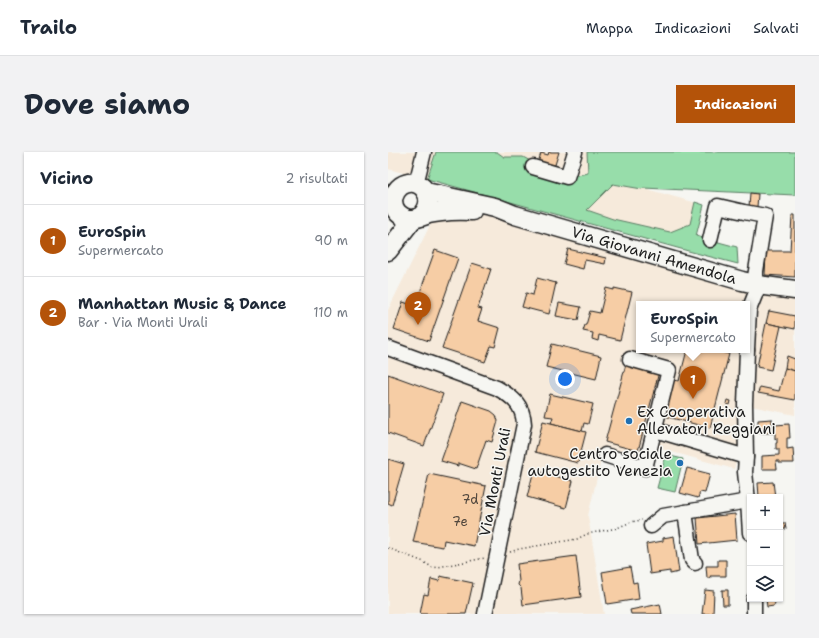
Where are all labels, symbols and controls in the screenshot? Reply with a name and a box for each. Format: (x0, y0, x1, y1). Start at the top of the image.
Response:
text: Trailo (20, 15, 77, 40)
text: Mappa (586, 19, 633, 37)
text: Indicazioni (655, 19, 731, 37)
text: Salvati (753, 19, 799, 37)
text: Dove siamo (24, 85, 190, 123)
button: Indicazioni (676, 85, 795, 123)
text: Vicino (40, 167, 93, 189)
text: 2 risultati (285, 170, 348, 187)
text: EuroSpin (78, 222, 146, 242)
street label: Via Giovanni Amendola (569, 222, 740, 289)
text: 1 (50, 232, 56, 249)
text: 90 m (314, 232, 348, 249)
text: Supermercato (78, 242, 164, 259)
pin: 2 (405, 292, 431, 325)
text: Manhattan Music & Dance (78, 294, 287, 314)
popup (636, 301, 750, 353)
text: 2 (48, 304, 58, 321)
text: 110 m (313, 304, 348, 321)
text: EuroSpin (650, 309, 718, 329)
text: Bar · Via Monti Urali (78, 314, 208, 331)
text: Supermercato (650, 329, 736, 346)
pin: 1 (680, 366, 706, 399)
your location (555, 369, 575, 389)
place label: Ex Cooperativa Allevatori Reggiani (637, 402, 776, 439)
marker: Ex Cooperativa Allevatori Reggiani (624, 416, 634, 426)
street label: Via Monti Urali (475, 426, 515, 538)
place label: Centro sociale autogestito Venezia (527, 444, 673, 481)
marker: Centro sociale autogestito Venezia (675, 458, 685, 468)
house number: 7d (462, 491, 478, 508)
map controls (747, 494, 783, 602)
button: + (747, 494, 783, 530)
house number: 7e (452, 513, 468, 530)
button: − (747, 530, 783, 566)
button: layers (747, 566, 783, 602)

